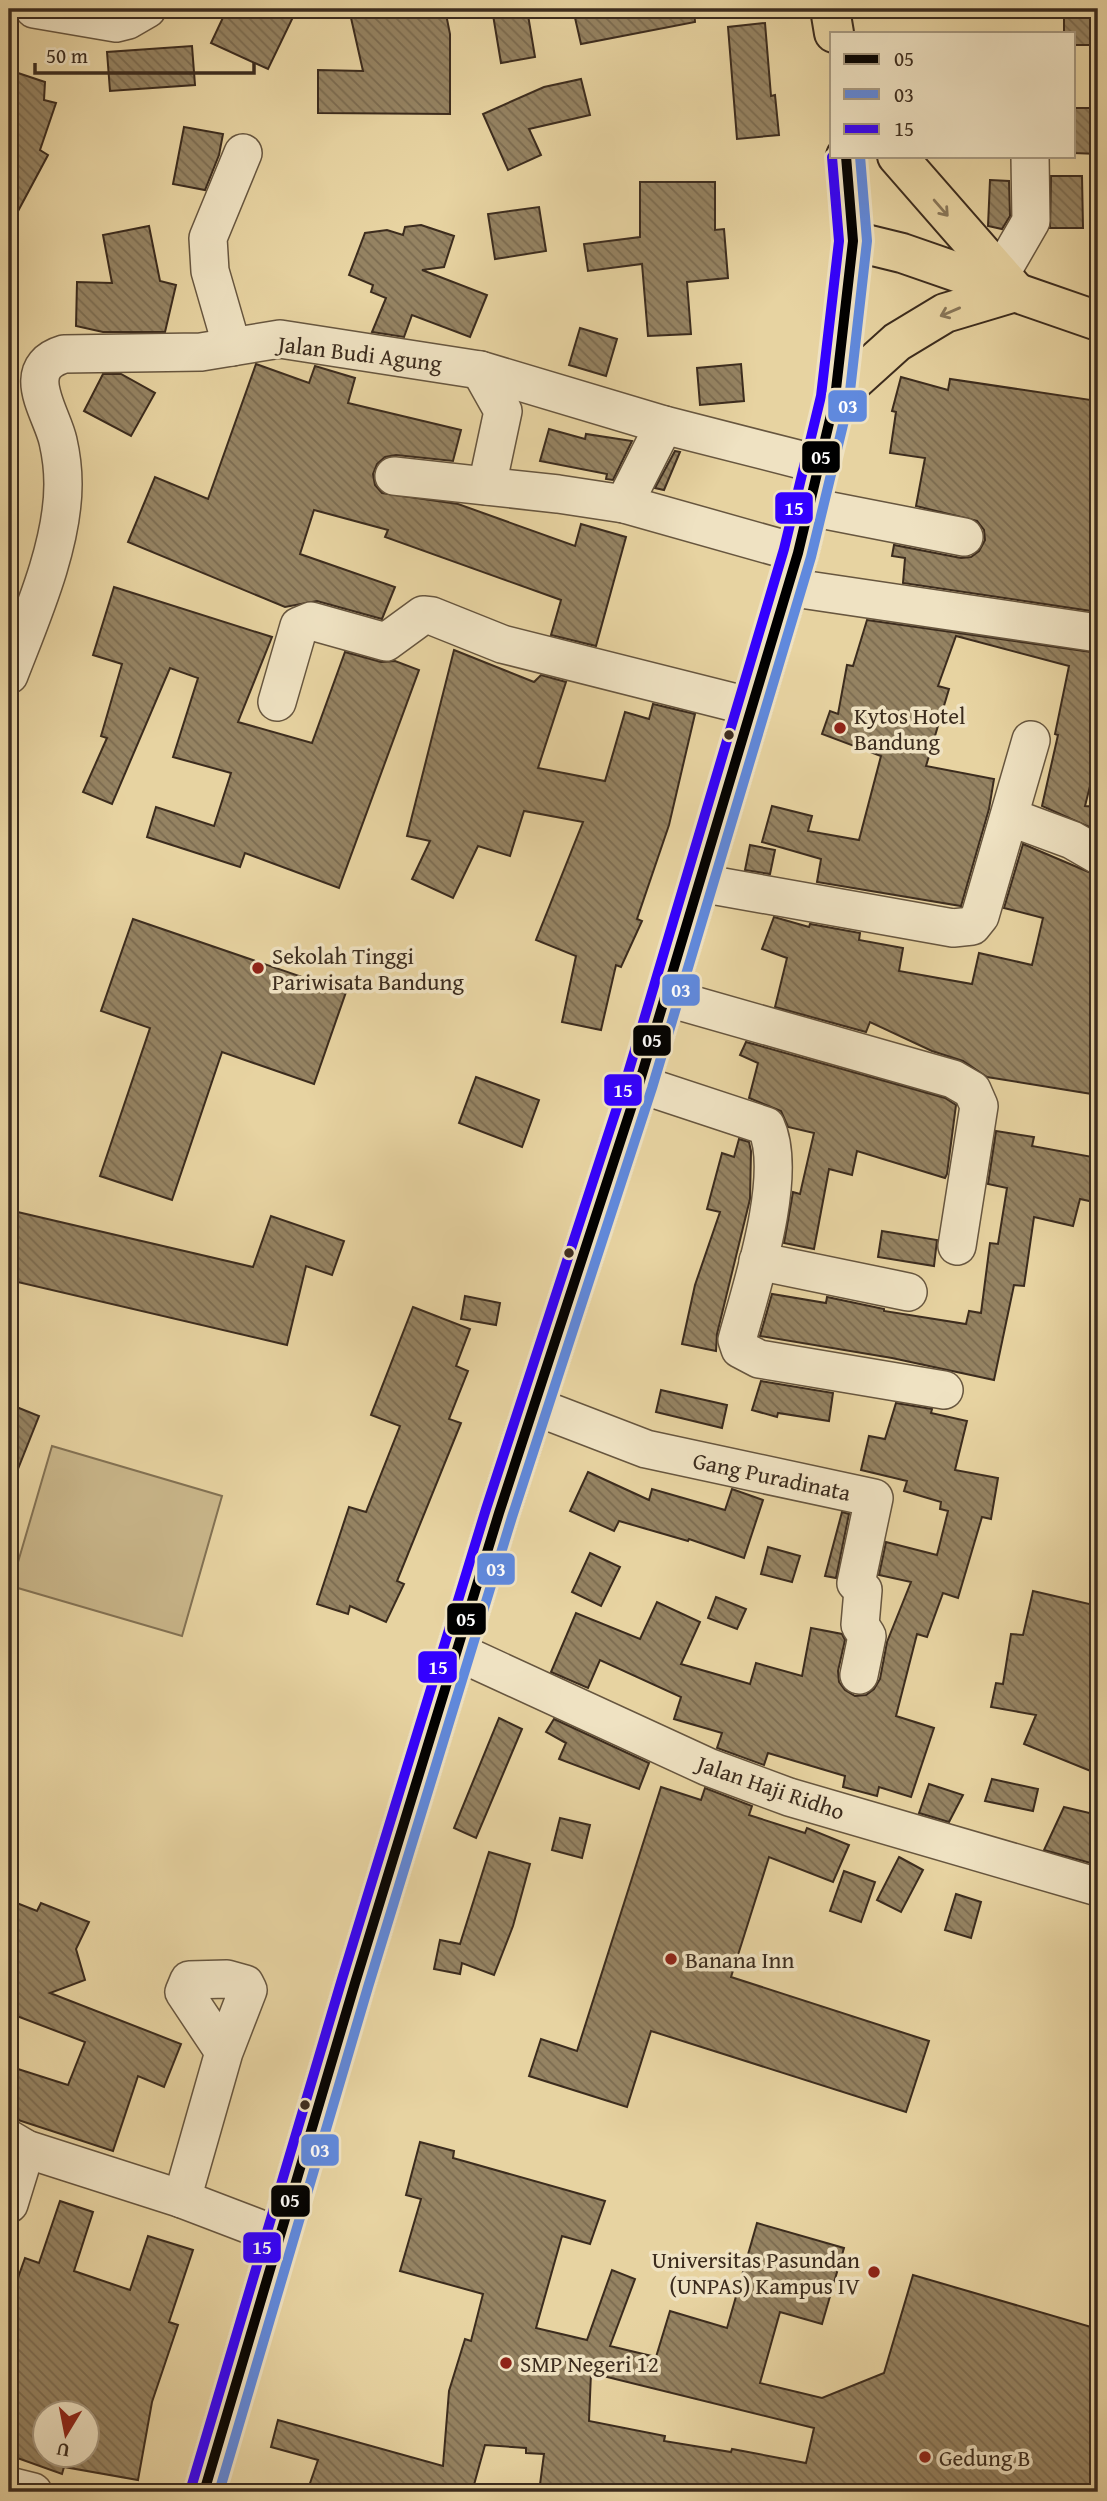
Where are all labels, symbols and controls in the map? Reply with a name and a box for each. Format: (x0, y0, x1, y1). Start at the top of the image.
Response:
scale bar (35, 32, 254, 76)
legend (830, 32, 1076, 158)
text: 50 m (46, 40, 88, 71)
text: 05 (894, 43, 914, 74)
text: 03 (894, 79, 914, 110)
text: 15 (894, 113, 914, 144)
one-way arrow (933, 198, 949, 216)
one-way arrow (940, 306, 961, 319)
street label: Jalan Budi Agung (273, 326, 444, 379)
line badge: 03 (827, 389, 868, 423)
text: 03 (838, 392, 858, 420)
line badge: 05 (801, 440, 841, 474)
text: 05 (811, 443, 831, 471)
line badge: 15 (774, 491, 814, 525)
text: 15 (784, 494, 804, 522)
place label: Kytos Hotel Bandung (854, 699, 966, 758)
marker: Kytos Hotel Bandung (832, 720, 848, 736)
unlabelled marker (722, 728, 736, 742)
place label: Sekolah Tinggi Pariwisata Bandung (272, 939, 464, 998)
marker: Sekolah Tinggi Pariwisata Bandung (250, 960, 266, 976)
line badge: 03 (661, 973, 701, 1007)
text: 03 (671, 976, 691, 1004)
line badge: 05 (632, 1024, 672, 1057)
text: 05 (642, 1026, 662, 1054)
line badge: 15 (603, 1073, 643, 1107)
text: 15 (613, 1076, 633, 1104)
unlabelled marker (562, 1246, 576, 1260)
street label: Gang Puradinata (690, 1443, 854, 1509)
line badge: 03 (476, 1552, 516, 1586)
text: 03 (486, 1555, 506, 1583)
line badge: 05 (446, 1602, 487, 1636)
text: 05 (456, 1605, 476, 1633)
line badge: 15 (417, 1650, 458, 1684)
text: 15 (428, 1653, 448, 1681)
street label: Jalan Haji Ridho (690, 1745, 849, 1828)
place label: Banana Inn (685, 1943, 795, 1976)
marker: Banana Inn (663, 1951, 679, 1967)
unlabelled marker (298, 2098, 312, 2112)
line badge: 03 (300, 2133, 340, 2167)
text: 03 (310, 2136, 330, 2164)
line badge: 05 (270, 2184, 311, 2218)
text: 05 (280, 2186, 300, 2214)
line badge: 15 (242, 2231, 282, 2264)
text: 15 (252, 2233, 272, 2261)
place label: Universitas Pasundan (UNPAS) Kampus IV (652, 2243, 860, 2302)
marker: Universitas Pasundan (UNPAS) Kampus IV (866, 2264, 882, 2280)
place label: SMP Negeri 12 (520, 2347, 659, 2380)
marker: SMP Negeri 12 (498, 2355, 514, 2371)
north arrow (32, 2400, 102, 2470)
text: U (54, 2436, 72, 2466)
place label: Gedung B (939, 2441, 1031, 2474)
marker: Gedung B (917, 2449, 933, 2465)

